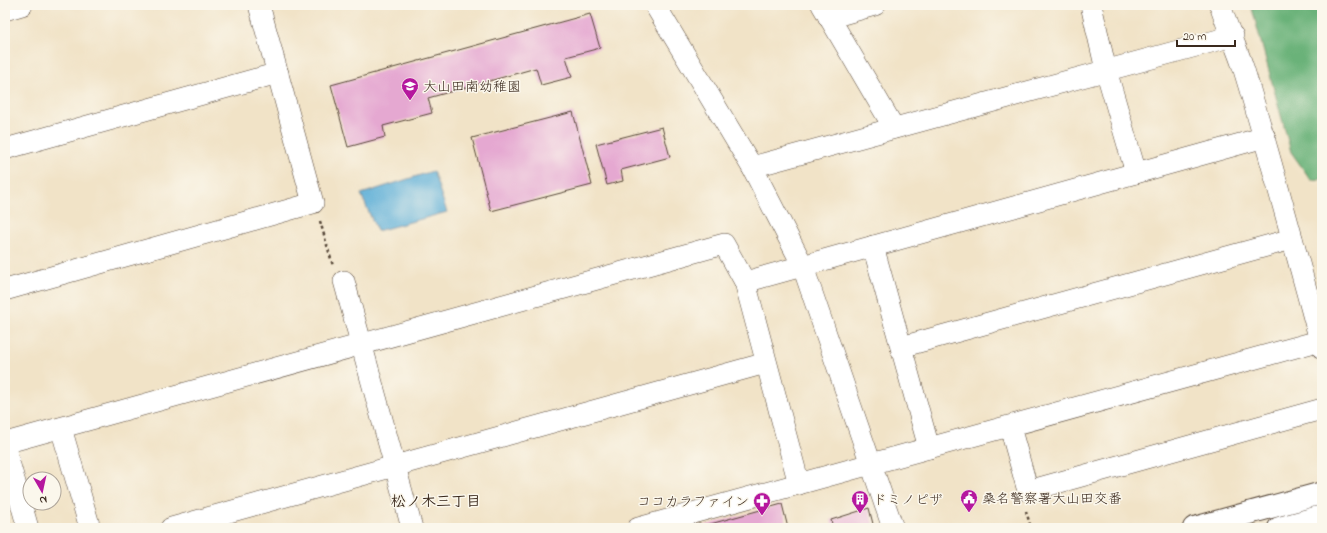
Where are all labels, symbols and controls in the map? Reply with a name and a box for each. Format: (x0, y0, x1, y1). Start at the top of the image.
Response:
scale bar (1177, 22, 1235, 48)
text: 20 m (1183, 28, 1206, 46)
school or university icon: 大山田南幼稚園 (400, 76, 420, 101)
place label: 大山田南幼稚園 (423, 77, 521, 98)
north arrow (22, 471, 62, 511)
public building icon: 桑名警察署大山田交番 (959, 488, 979, 513)
building icon: ドミノピザ (850, 489, 870, 514)
place label: 桑名警察署大山田交番 (982, 489, 1122, 510)
place label: ドミノピザ (873, 490, 943, 511)
text: N (38, 491, 48, 508)
district label: 松ノ木三丁目 (391, 491, 481, 513)
pharmacy icon: ココカラファイン (752, 491, 772, 516)
place label: ココカラファイン (637, 492, 749, 513)

